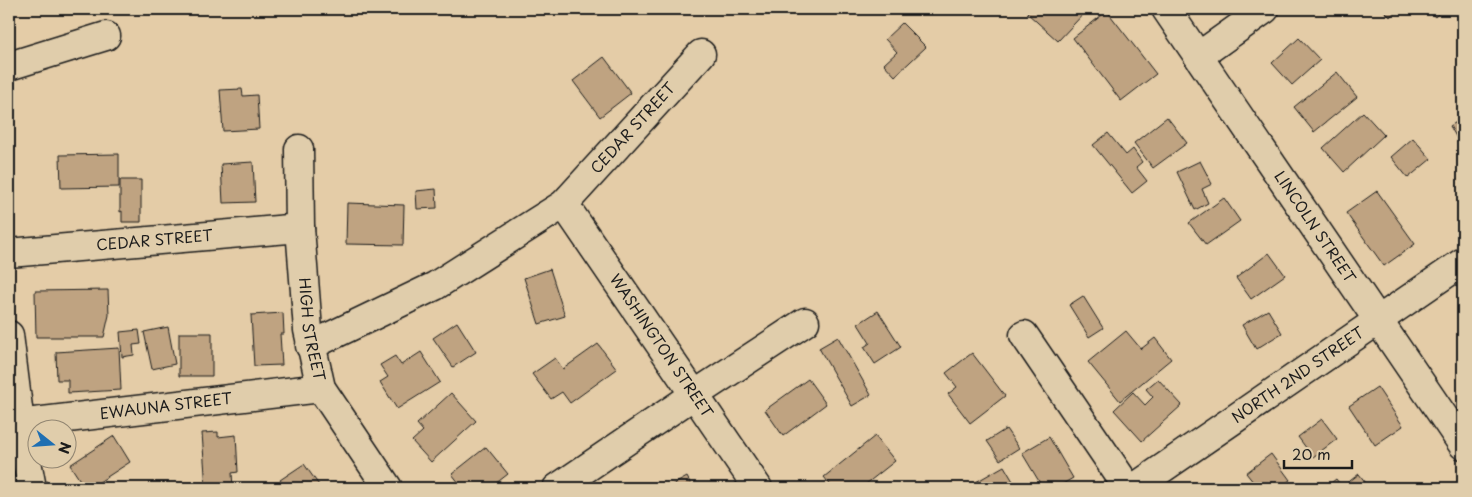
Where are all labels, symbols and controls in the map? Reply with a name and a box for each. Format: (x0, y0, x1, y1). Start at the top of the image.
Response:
street label: CEDAR STREET (584, 76, 680, 178)
street label: LINCOLN STREET (1269, 166, 1363, 288)
street label: CEDAR STREET (95, 222, 214, 255)
street label: WASHINGTON STREET (605, 269, 720, 422)
street label: HIGH STREET (294, 277, 332, 383)
street label: NORTH 2ND STREET (1226, 320, 1369, 428)
street label: EWAUNA STREET (98, 386, 234, 424)
north arrow (28, 420, 78, 470)
scale bar (1284, 437, 1352, 469)
text: N (53, 440, 77, 456)
text: 20 m (1292, 442, 1331, 465)

